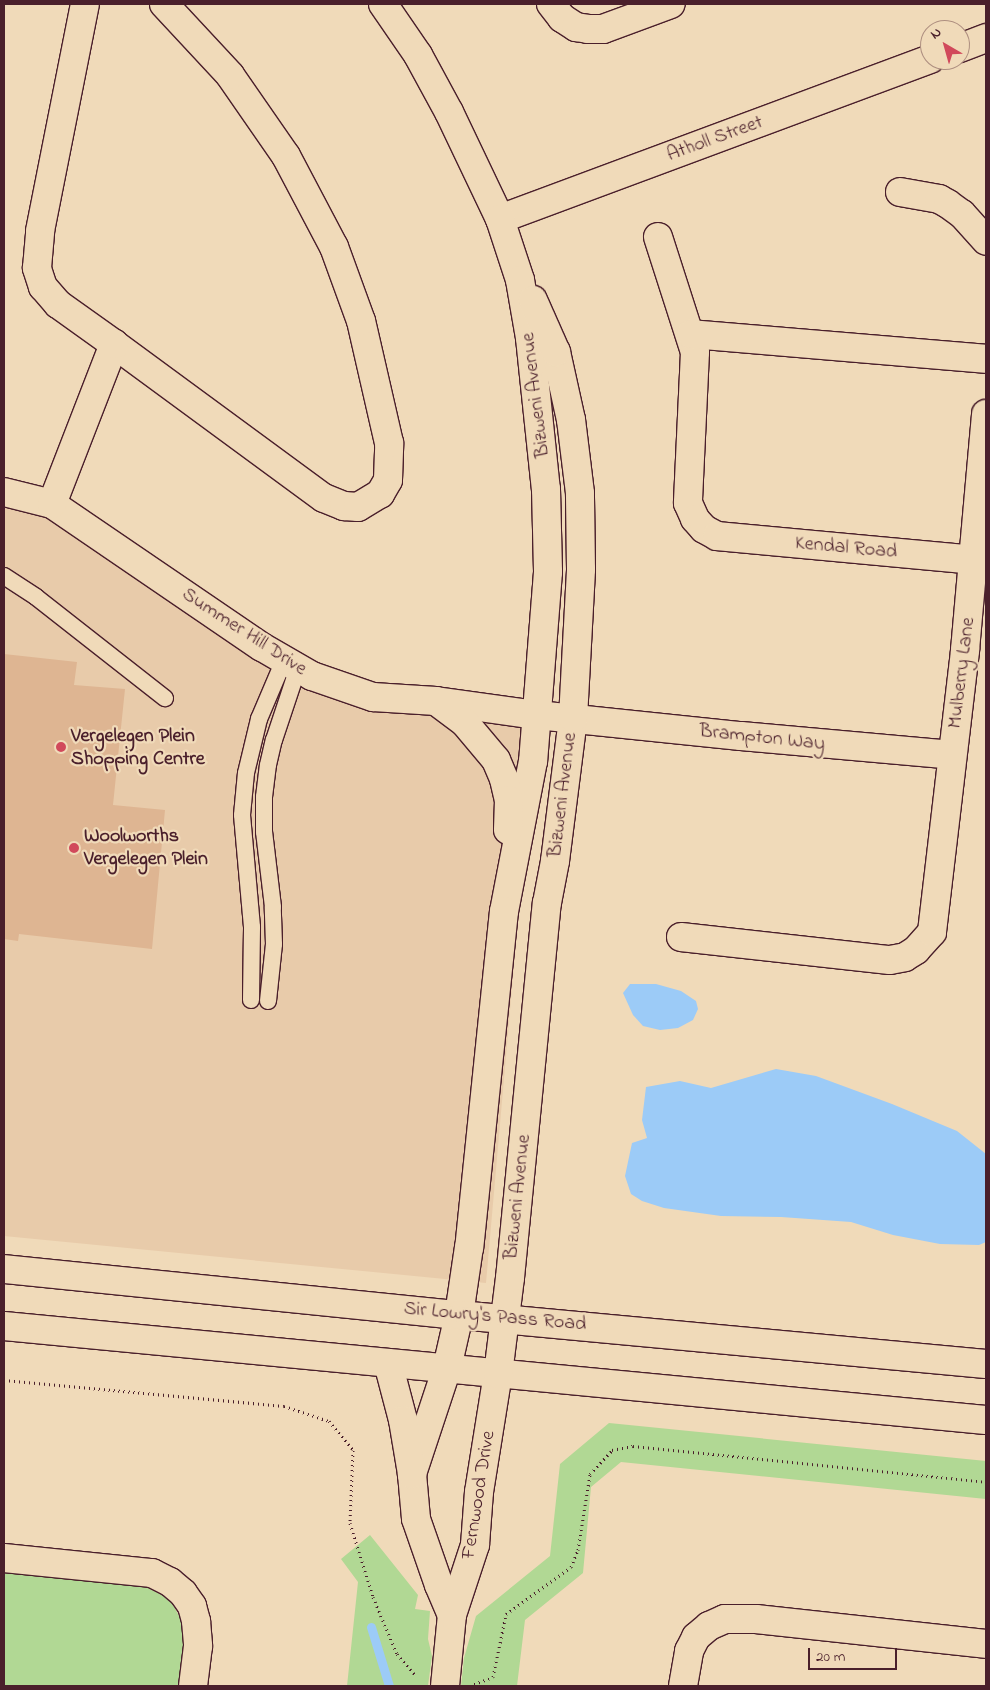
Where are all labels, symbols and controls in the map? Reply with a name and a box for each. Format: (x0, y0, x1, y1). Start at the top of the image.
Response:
north arrow (920, 20, 970, 70)
text: N (926, 22, 946, 45)
street label: Atholl Street (664, 111, 766, 167)
street label: Bizweni Avenue (516, 331, 556, 459)
street label: Kendal Road (794, 532, 898, 564)
street label: Summer Hill Drive (177, 583, 311, 681)
street label: Mulberry Lane (943, 616, 981, 730)
street label: Brampton Way (698, 719, 826, 757)
place label: Vergelegen Plein Shopping Centre (71, 724, 205, 771)
street label: Bizweni Avenue (543, 731, 583, 859)
marker: Vergelegen Plein Shopping Centre (55, 741, 67, 753)
place label: Woolworths Vergelegen Plein (84, 824, 208, 871)
marker: Woolworths Vergelegen Plein (68, 842, 80, 854)
street label: Bizweni Avenue (499, 1133, 537, 1261)
street label: Sir Lowry's Pass Road (403, 1297, 587, 1337)
street label: Fernwood Drive (457, 1429, 501, 1561)
scale bar (810, 1638, 899, 1670)
text: 20 m (816, 1646, 845, 1668)

